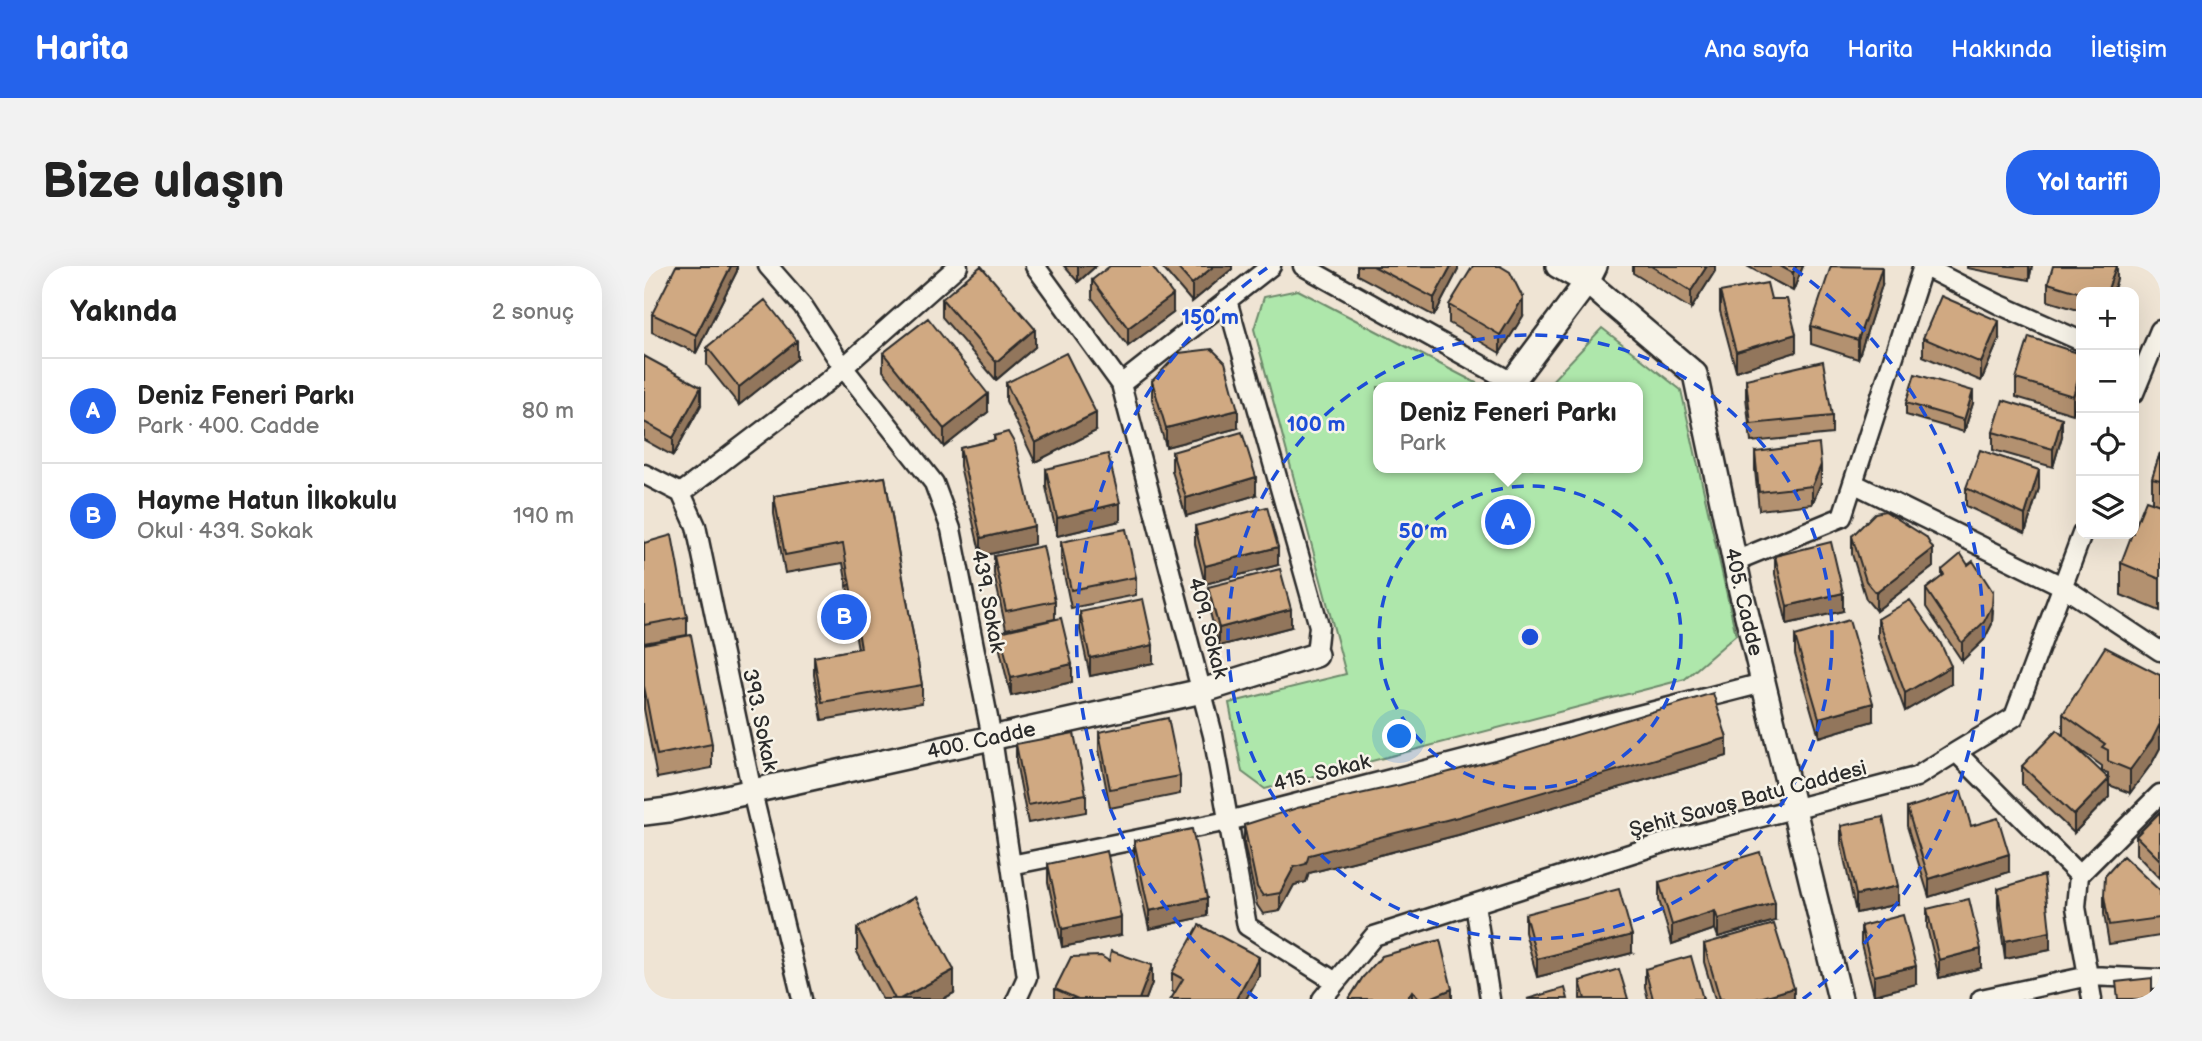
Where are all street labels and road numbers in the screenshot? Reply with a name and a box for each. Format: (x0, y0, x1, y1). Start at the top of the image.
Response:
street label: 405. Cadde (1720, 545, 1769, 658)
street label: 439. Sokak (966, 548, 1010, 655)
street label: 409. Sokak (1183, 575, 1234, 682)
street label: 393. Sokak (737, 667, 783, 774)
street label: 400. Cadde (924, 716, 1038, 764)
street label: 415. Sokak (1271, 749, 1374, 797)
street label: Şehit Savaş Batu Caddesi (1627, 755, 1869, 843)

